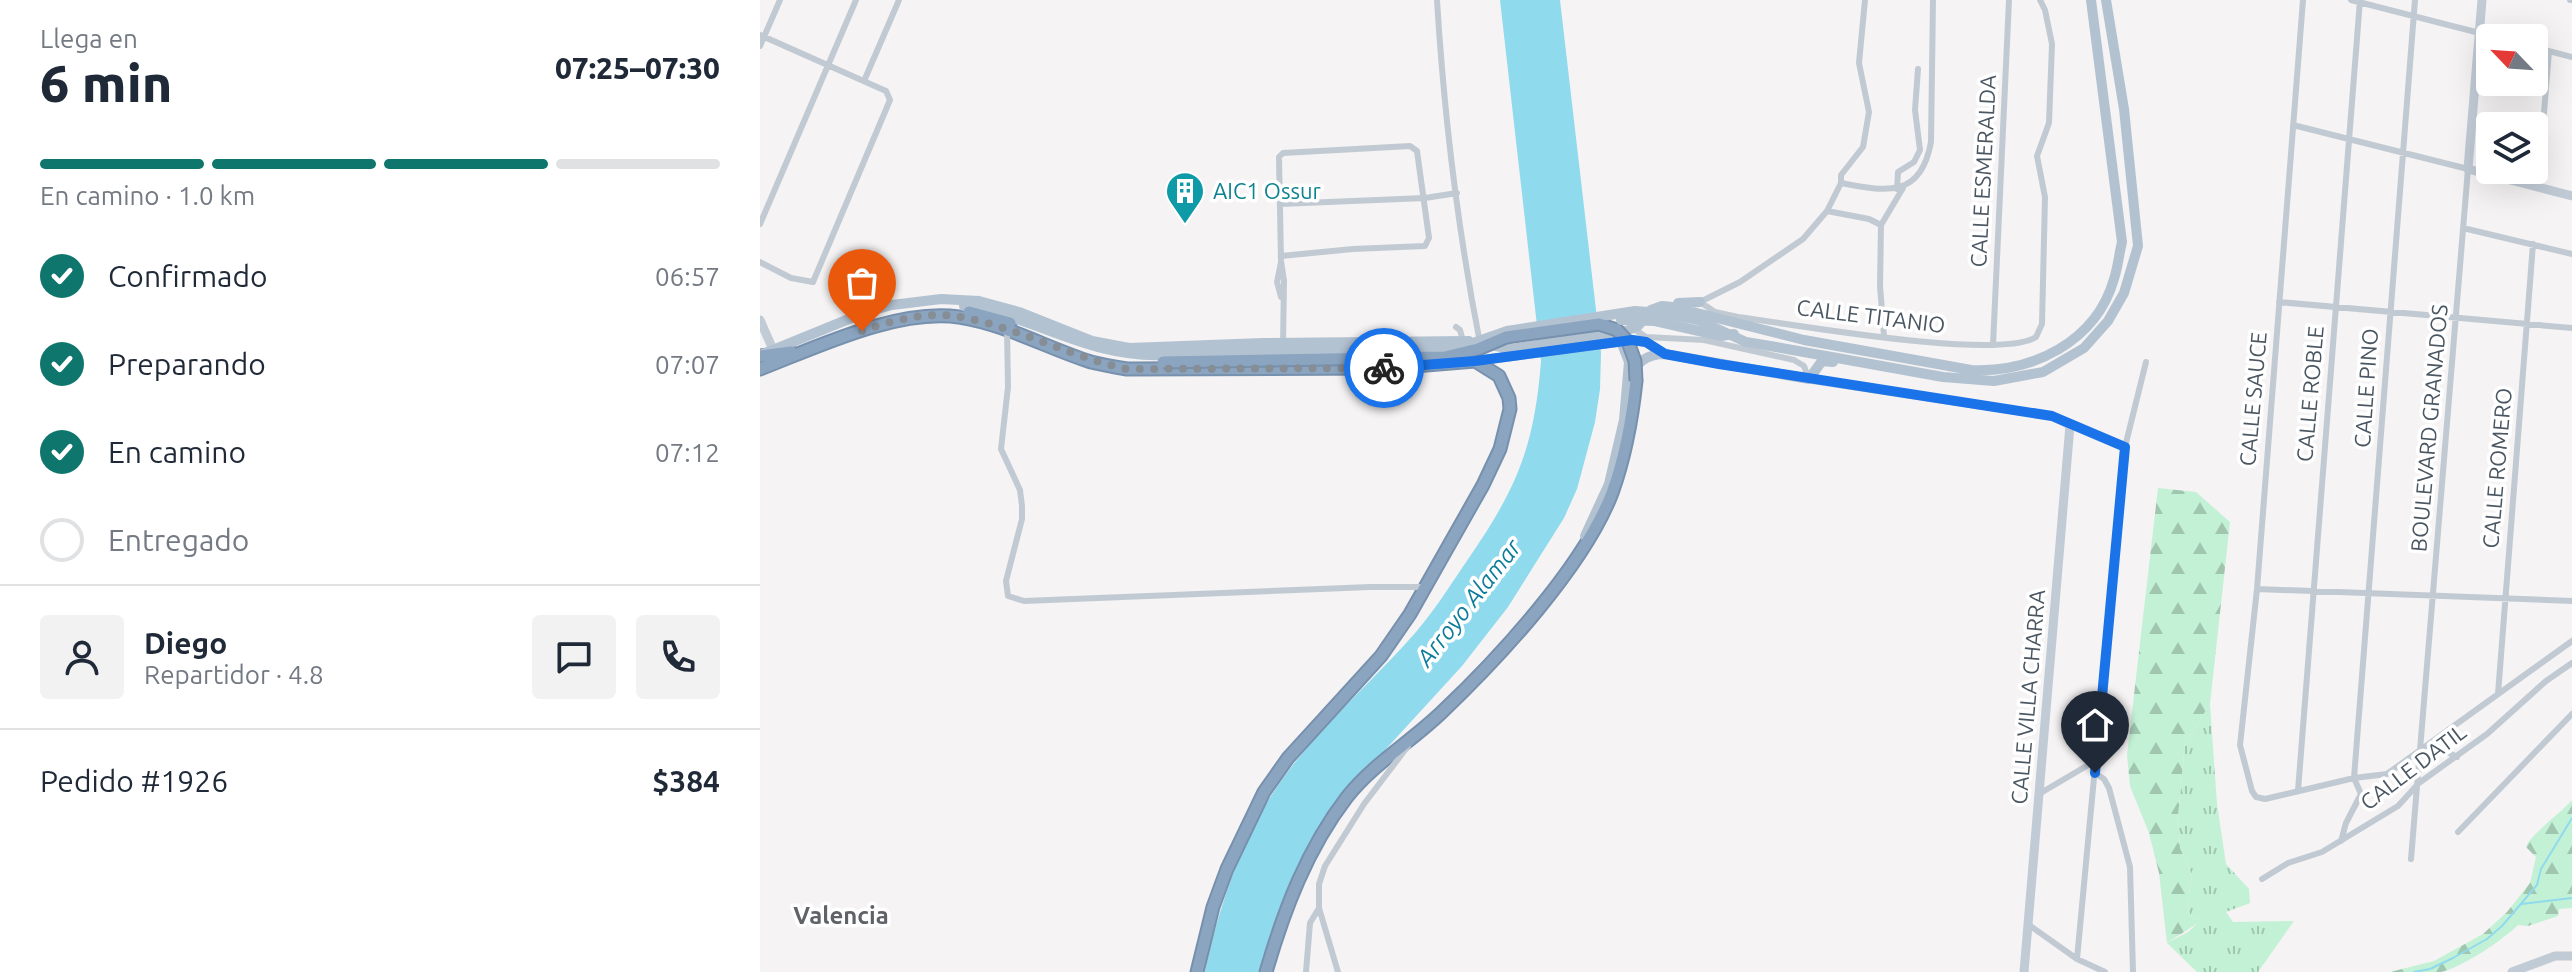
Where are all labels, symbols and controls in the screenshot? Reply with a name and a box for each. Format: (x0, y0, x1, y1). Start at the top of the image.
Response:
text: Llega en (40, 24, 138, 53)
north arrow (2476, 24, 2548, 96)
map controls (2476, 24, 2548, 184)
text: 07:25–07:30 (555, 51, 720, 85)
text: 6 min (40, 54, 172, 112)
street label: CALLE ESMERALDA (1965, 73, 2000, 268)
button: layers (2476, 112, 2548, 184)
building icon: AIC1 Ossur (1164, 170, 1206, 225)
place label: AIC1 Ossur (1213, 178, 1322, 203)
text: En camino · 1.0 km (40, 181, 255, 210)
pin (828, 249, 896, 331)
icon: check (40, 254, 84, 298)
text: Confirmado (108, 259, 268, 293)
icon: bag (840, 261, 884, 305)
text: 06:57 (655, 262, 720, 291)
street label: CALLE TITANIO (1795, 294, 1947, 337)
street label: BOULEVARD GRANADOS (2405, 303, 2452, 553)
street label: CALLE ROBLE (2291, 325, 2328, 463)
street label: CALLE PINO (2349, 327, 2382, 449)
courier (1344, 328, 1424, 408)
street label: CALLE SAUCE (2234, 331, 2271, 467)
icon: check (40, 342, 84, 386)
icon: bike (1362, 346, 1406, 390)
text: Preparando (108, 347, 266, 381)
text: 07:07 (655, 350, 720, 379)
street label: CALLE ROMERO (2477, 387, 2516, 549)
icon: check (40, 430, 84, 474)
text: En camino (108, 435, 246, 469)
text: 07:12 (655, 438, 720, 467)
text: Entregado (108, 523, 249, 557)
water label: Arroyo Alamar (1410, 533, 1527, 672)
street label: CALLE VILLA CHARRA (2006, 588, 2049, 805)
button: person (40, 615, 124, 699)
button: chat (532, 615, 616, 699)
button: phone (636, 615, 720, 699)
text: Diego (144, 626, 227, 660)
text: Repartidor · 4.8 (144, 660, 324, 689)
pin (2061, 691, 2129, 773)
icon: home (2073, 703, 2117, 747)
street label: CALLE DATIL (2355, 719, 2470, 814)
text: Pedido #1926 (40, 764, 228, 798)
text: $384 (652, 764, 720, 798)
district label: Valencia (793, 902, 889, 929)

